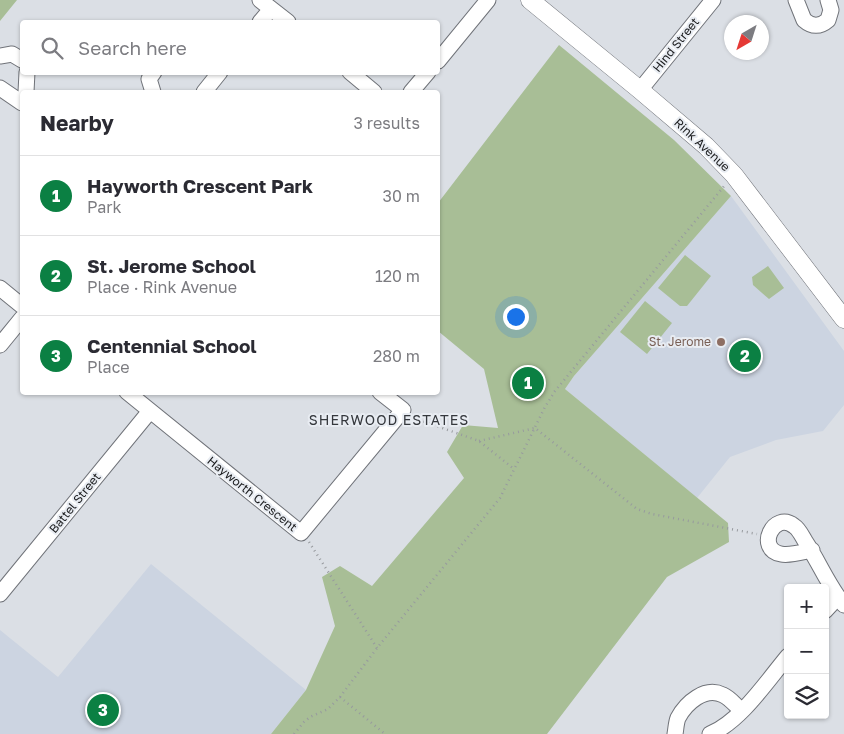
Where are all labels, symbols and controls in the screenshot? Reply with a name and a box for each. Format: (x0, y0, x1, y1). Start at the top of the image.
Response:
street label: Hind Street (649, 14, 702, 75)
north arrow (724, 15, 769, 60)
search box (20, 20, 440, 75)
icon: search (38, 34, 66, 62)
text: Search here (78, 36, 187, 59)
text: Nearby (40, 110, 114, 136)
text: 3 results (353, 113, 420, 133)
street label: Rink Avenue (671, 115, 733, 174)
text: Hayworth Crescent Park (87, 174, 313, 197)
text: 1 (52, 186, 60, 206)
text: 30 m (383, 186, 420, 206)
text: Park (87, 197, 122, 217)
text: St. Jerome School (87, 254, 256, 277)
text: 2 (51, 266, 61, 286)
text: 120 m (375, 266, 420, 286)
text: Place · Rink Avenue (87, 277, 237, 297)
your location (503, 304, 529, 330)
text: Centennial School (87, 334, 257, 357)
place label: St. Jerome (649, 334, 711, 349)
marker: St. Jerome (715, 336, 727, 348)
pin: 2 (729, 337, 761, 375)
text: 3 (51, 346, 61, 366)
text: 280 m (373, 346, 420, 366)
text: Place (87, 357, 130, 377)
pin: 1 (512, 364, 544, 402)
district label: SHERWOOD ESTATES (309, 411, 469, 428)
street label: Hayworth Crescent (204, 453, 300, 535)
street label: Battel Street (46, 469, 104, 536)
map controls (784, 584, 829, 719)
button: + (784, 584, 829, 629)
button: − (784, 629, 829, 674)
button: layers (784, 674, 829, 719)
pin: 3 (87, 691, 119, 729)

